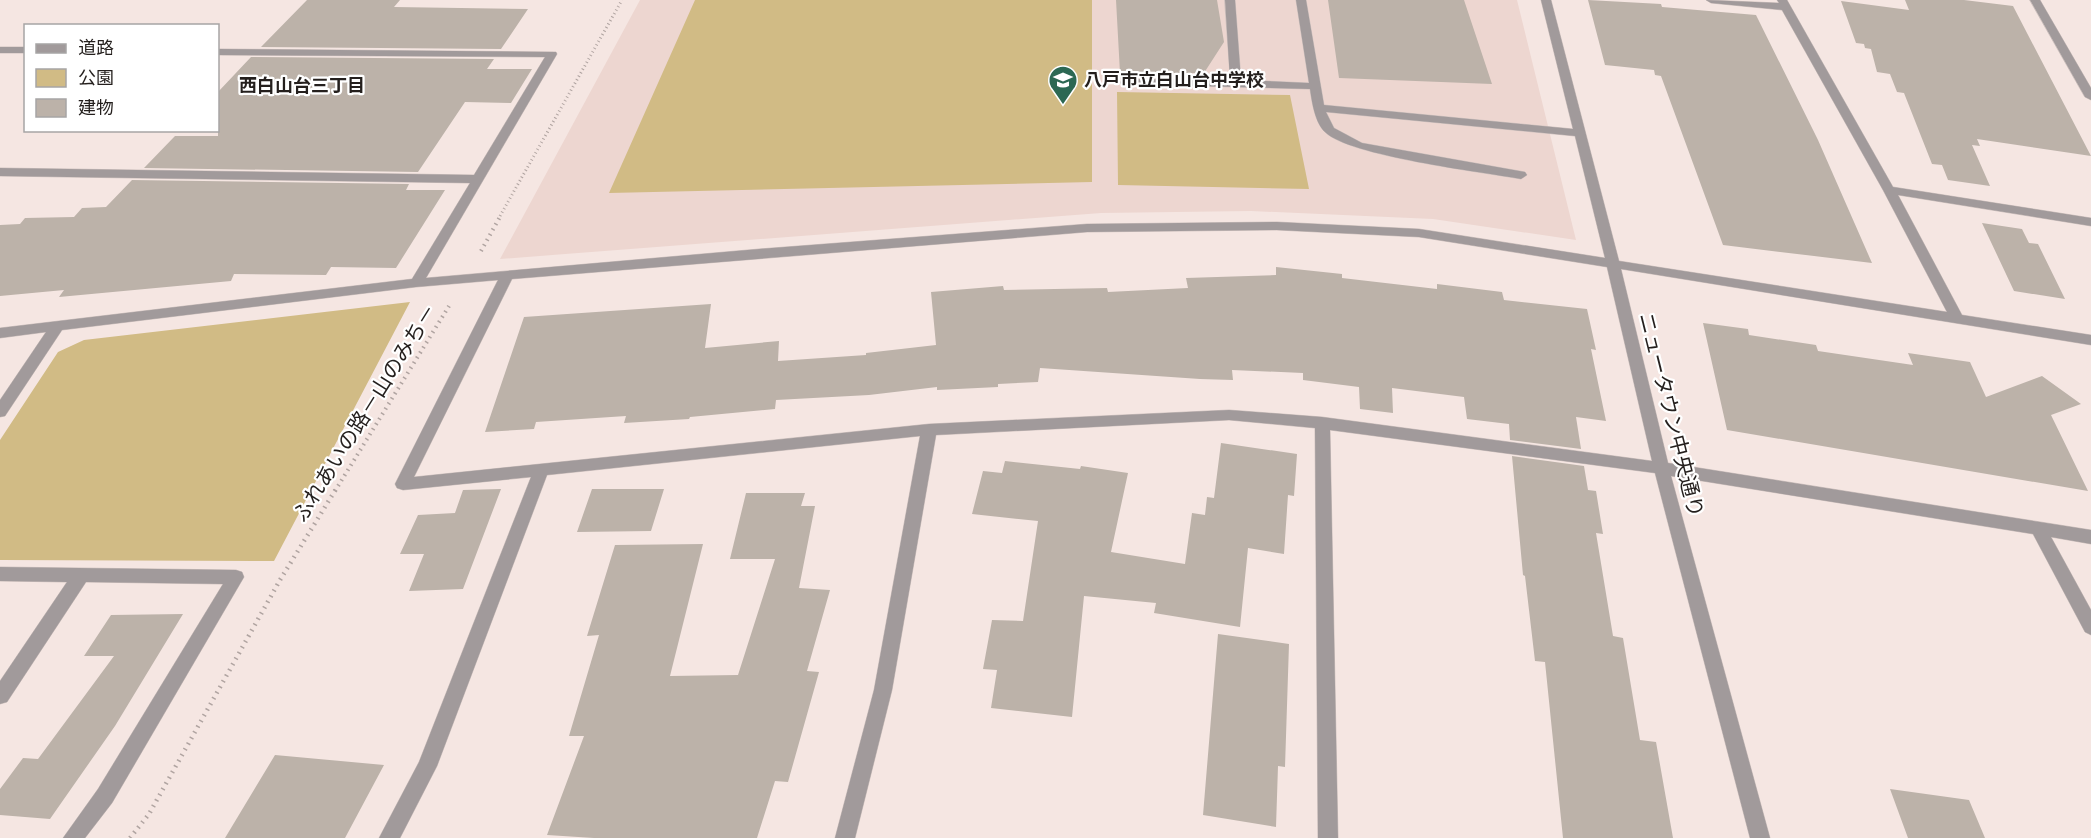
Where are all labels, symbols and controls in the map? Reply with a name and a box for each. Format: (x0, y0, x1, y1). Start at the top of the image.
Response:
legend (24, 24, 219, 132)
text: 道路 (78, 38, 114, 58)
school or university icon: 八戸市立白山台中学校 (1047, 64, 1079, 106)
text: 公園 (78, 68, 114, 88)
place label: 八戸市立白山台中学校 (1084, 70, 1264, 90)
district label: 西白山台三丁目 (239, 76, 365, 96)
text: 建物 (78, 98, 114, 118)
street label: ふれあいの路－山のみち－ (288, 300, 441, 526)
street label: ニュータウン中央通り (1635, 310, 1708, 520)

